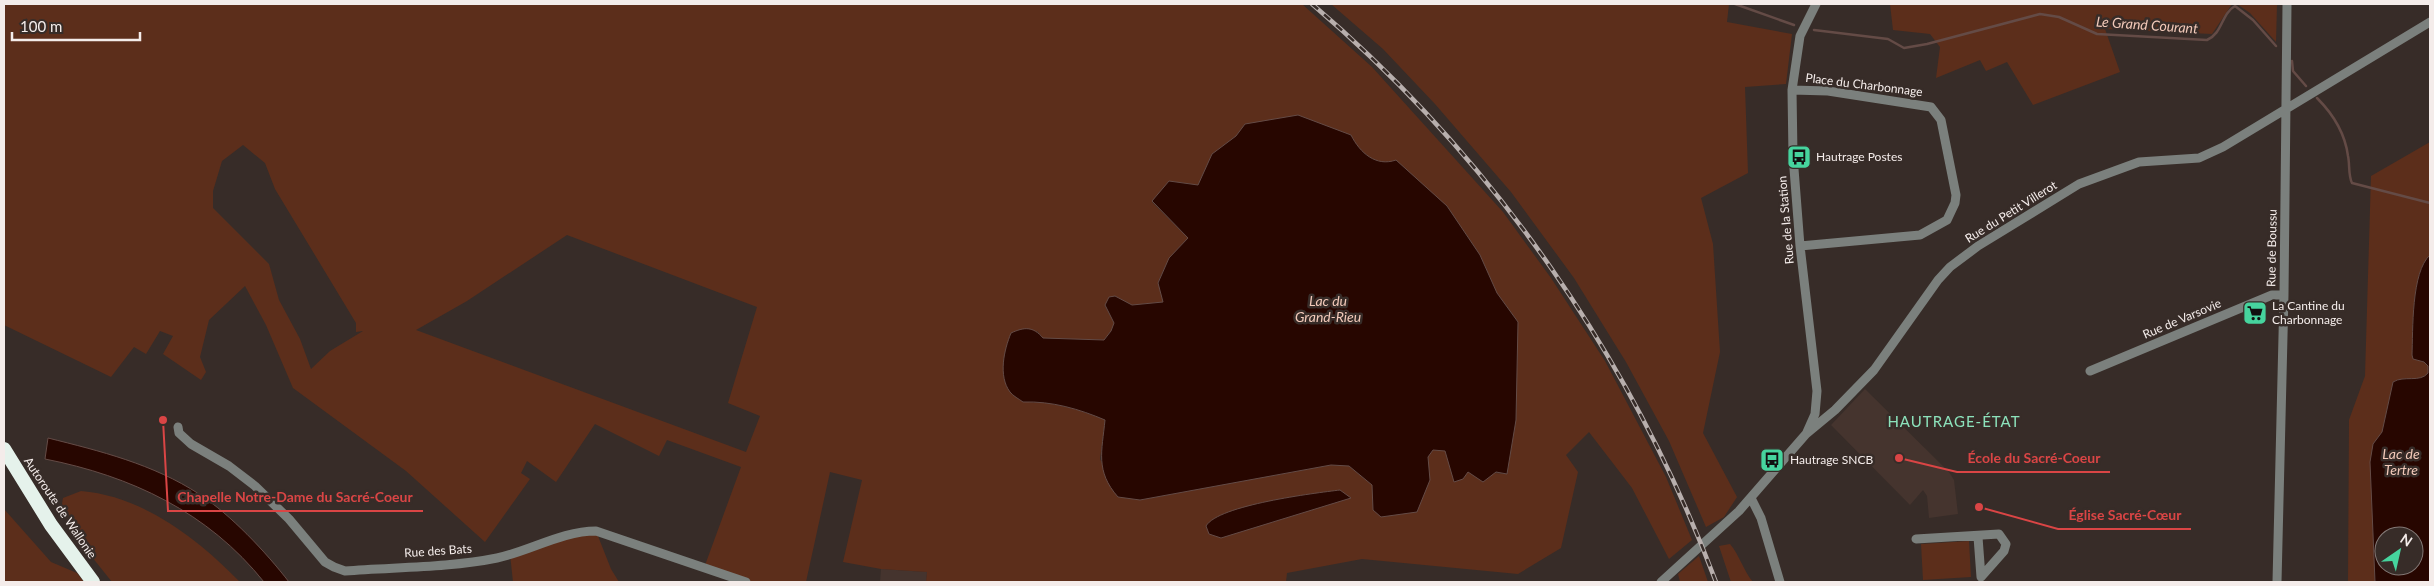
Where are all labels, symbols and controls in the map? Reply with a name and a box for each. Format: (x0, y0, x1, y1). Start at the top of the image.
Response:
scale bar (12, 10, 140, 42)
water label: Le Grand Courant (2095, 12, 2199, 37)
text: 100 m (20, 17, 62, 35)
street label: Place du Charbonnage (1805, 70, 1923, 99)
bus stop icon: Hautrage Postes (1786, 144, 1812, 170)
place label: Hautrage Postes (1816, 149, 1902, 164)
street label: Rue de la Station (1774, 175, 1797, 265)
street label: Rue du Petit Villerot (1962, 177, 2060, 246)
street label: Rue de Boussu (2263, 209, 2280, 287)
water label: Lac du Grand-Rieu (1295, 292, 1361, 325)
street label: Rue de Varsovie (2140, 295, 2223, 342)
place label: La Cantine du Charbonnage (2272, 298, 2345, 327)
supermarket icon: La Cantine du Charbonnage (2242, 300, 2268, 326)
district label: HAUTRAGE-ÉTAT (1887, 412, 2021, 430)
callout: École du Sacré-Coeur (1957, 443, 2110, 472)
water label: Lac de Tertre (2382, 445, 2420, 478)
bus stop icon: Hautrage SNCB (1759, 447, 1785, 473)
text: École du Sacré-Coeur (1968, 449, 2101, 466)
place label: Hautrage SNCB (1790, 452, 1873, 467)
street label: Autoroute de Wallonie (21, 454, 100, 561)
callout: Chapelle Notre-Dame du Sacré-Coeur (168, 482, 423, 511)
text: Chapelle Notre-Dame du Sacré-Coeur (177, 488, 413, 505)
callout: Église Sacré-Cœur (2058, 500, 2191, 529)
text: Église Sacré-Cœur (2069, 506, 2182, 523)
north arrow (2374, 526, 2424, 576)
text: N (2397, 530, 2416, 550)
street label: Rue des Bats (404, 541, 472, 560)

